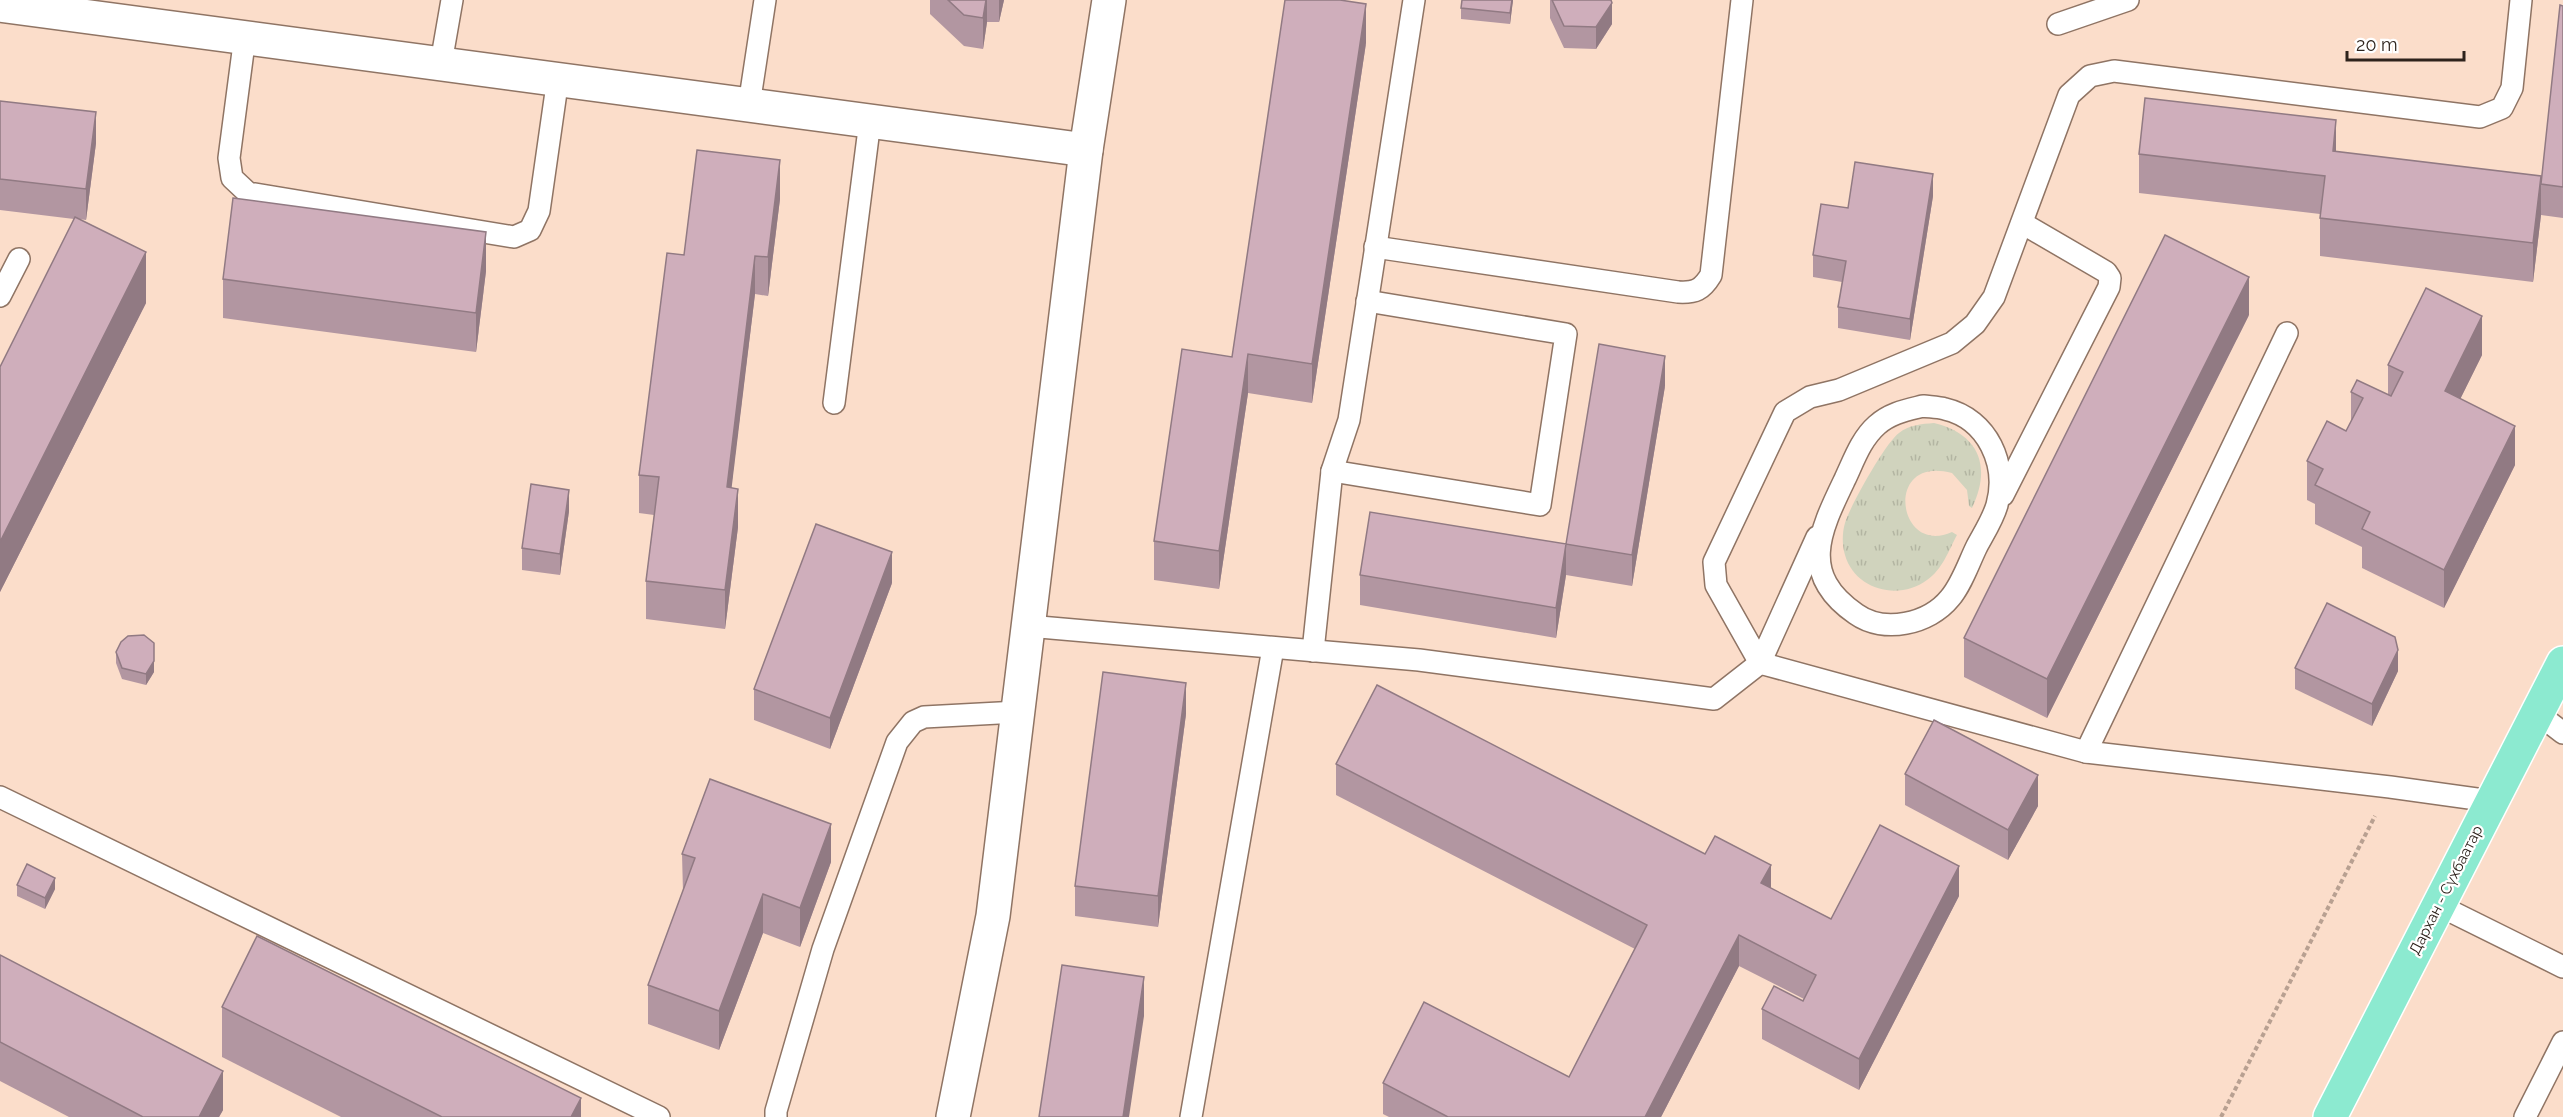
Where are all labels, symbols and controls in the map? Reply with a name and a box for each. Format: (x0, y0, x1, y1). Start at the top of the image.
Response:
scale bar (2347, 24, 2464, 62)
text: 20 m (2356, 34, 2398, 55)
street label: Дархан - Сүхбаатар (2406, 822, 2486, 958)

